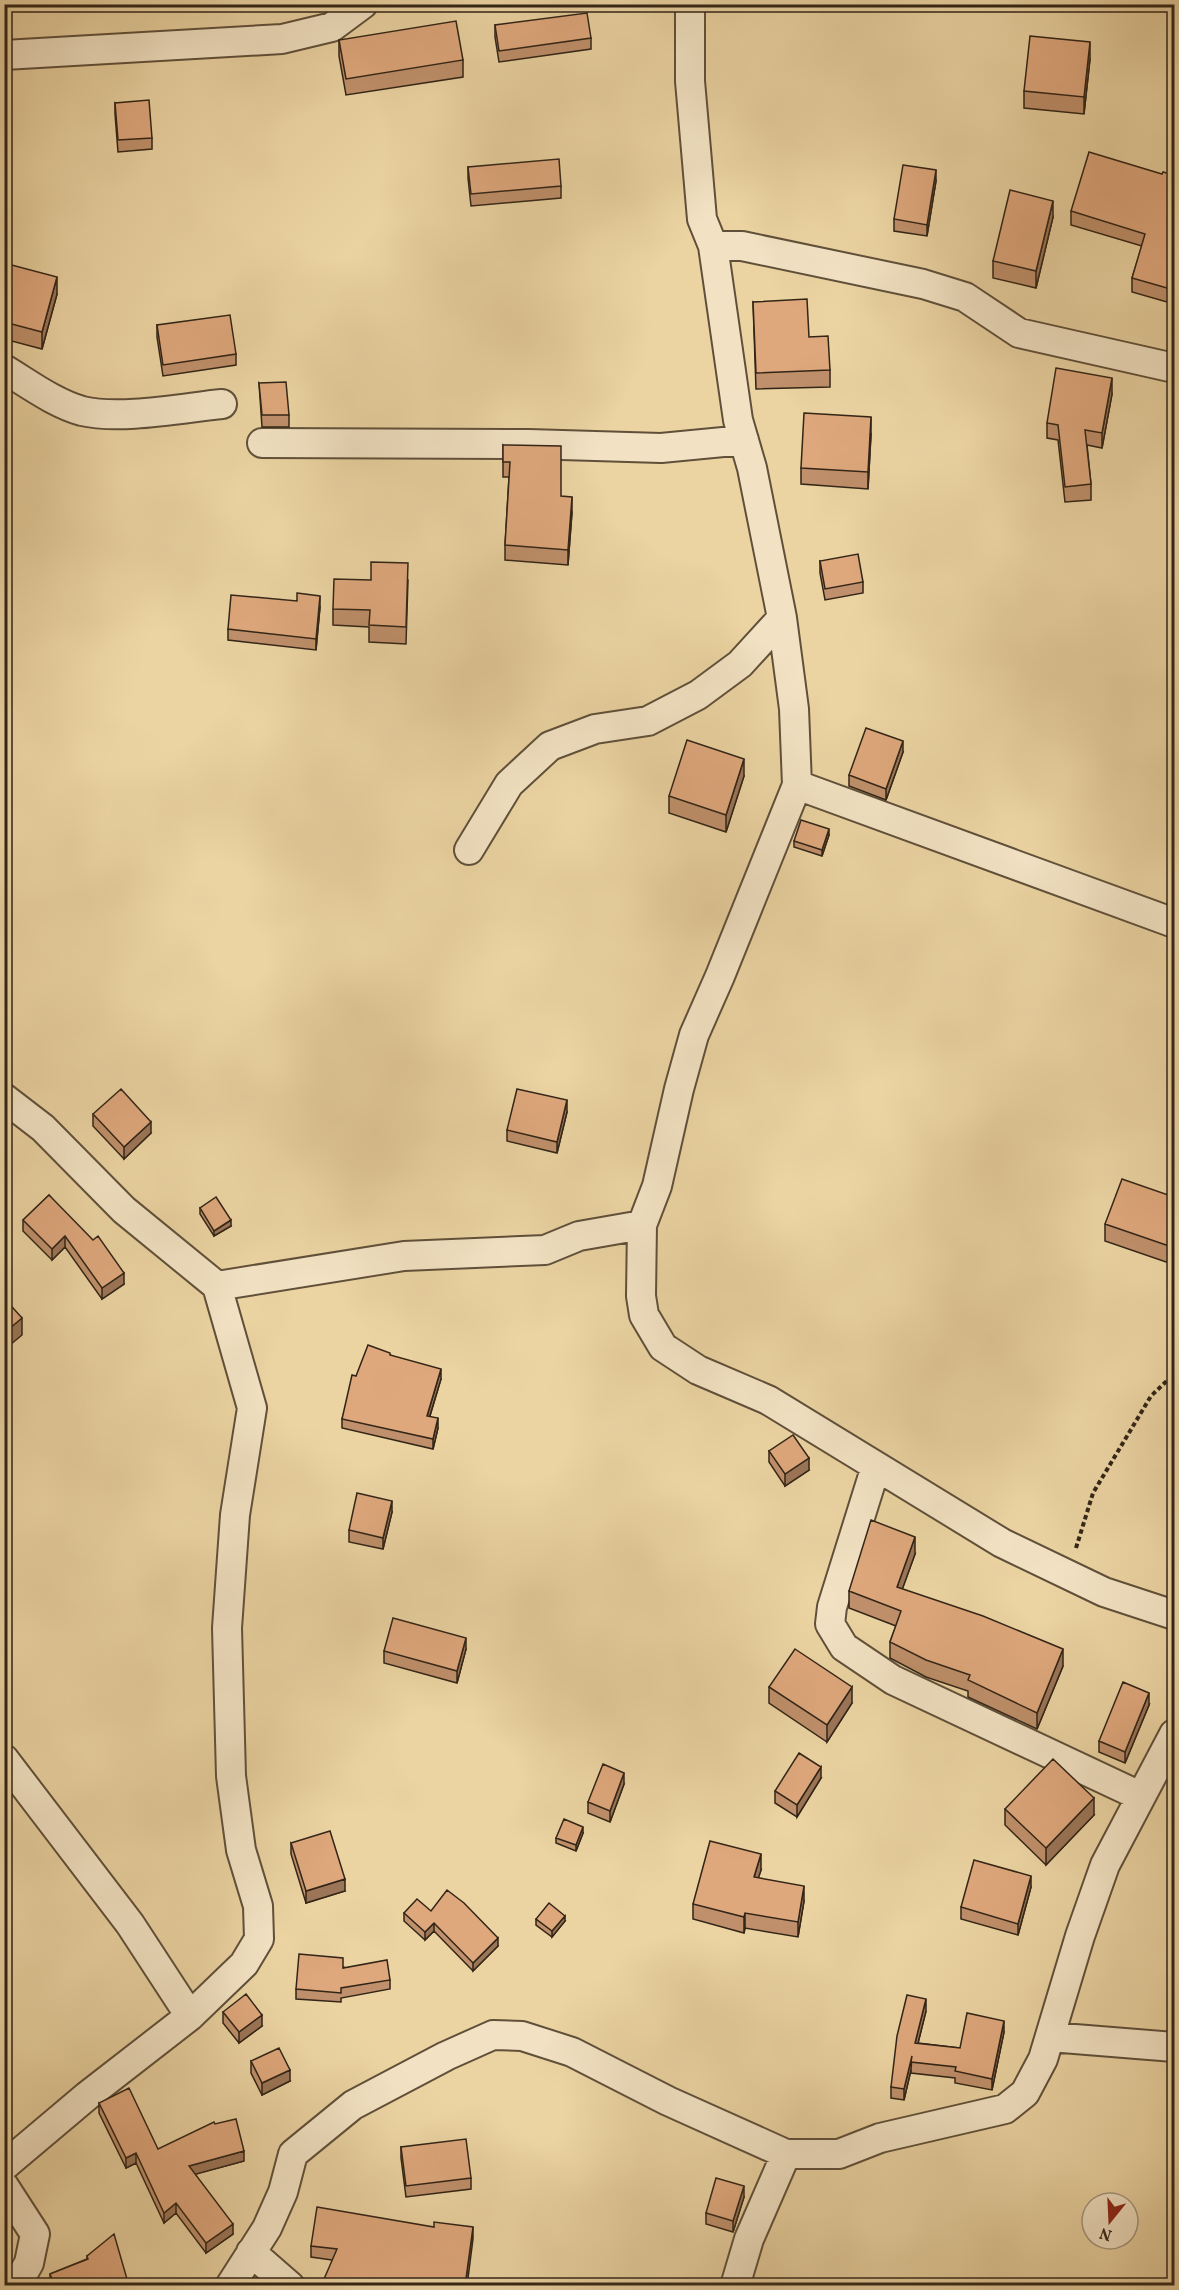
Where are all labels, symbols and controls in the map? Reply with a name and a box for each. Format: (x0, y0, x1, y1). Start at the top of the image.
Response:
north arrow (1080, 2191, 1140, 2251)
text: N (1097, 2221, 1115, 2246)

